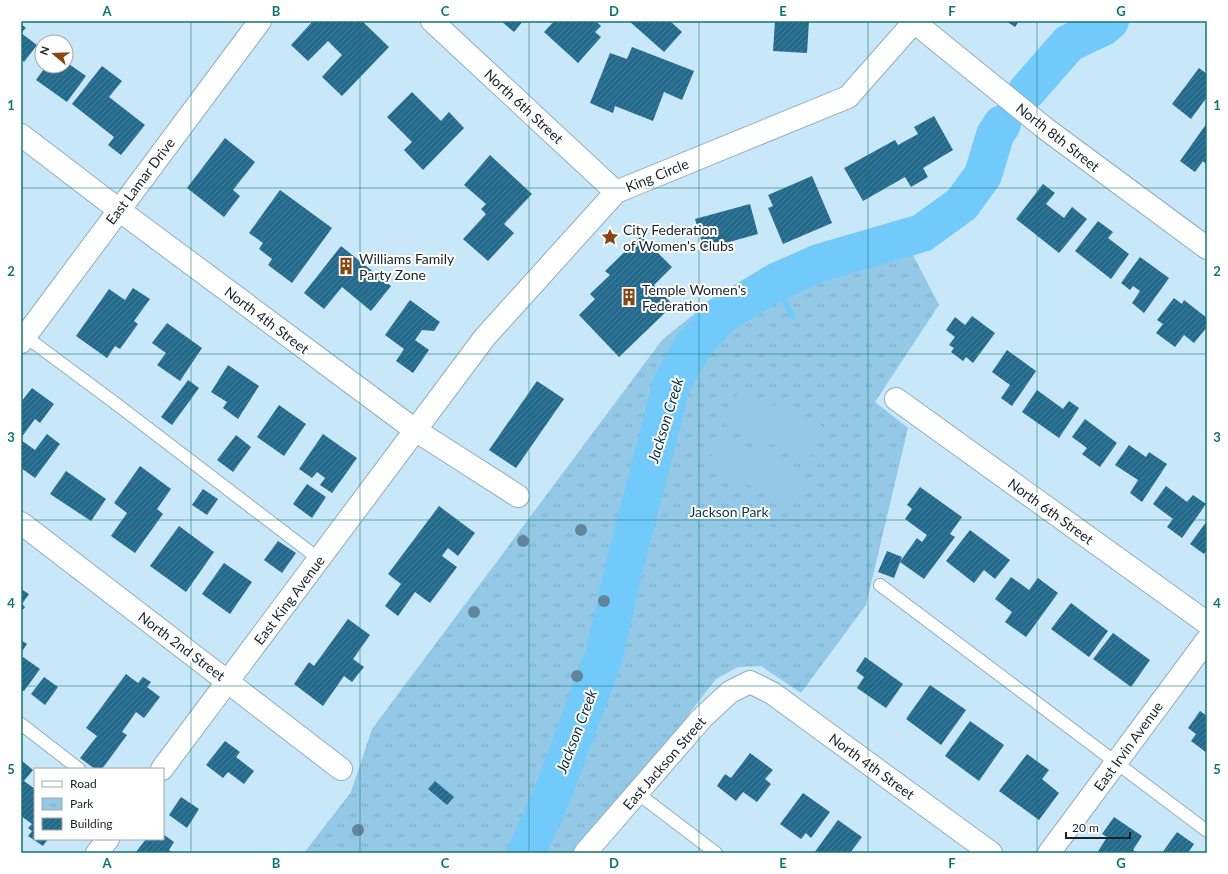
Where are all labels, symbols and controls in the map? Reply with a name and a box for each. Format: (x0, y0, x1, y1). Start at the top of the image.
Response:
text: A (101, 3, 112, 19)
text: B (272, 3, 281, 19)
text: C (441, 3, 450, 19)
text: D (609, 3, 619, 19)
text: E (779, 3, 787, 19)
text: F (948, 3, 956, 19)
text: G (1116, 3, 1126, 19)
north arrow (34, 34, 74, 74)
text: N (37, 44, 52, 57)
street label: North 6th Street (481, 65, 567, 147)
text: 1 (7, 97, 15, 113)
text: 1 (1213, 97, 1221, 113)
street label: North 8th Street (1013, 99, 1103, 175)
street label: East Lamar Drive (102, 134, 178, 228)
street label: King Circle (623, 155, 691, 195)
place label: City Federation of Women's Clubs (623, 221, 734, 254)
place icon: City Federation of Women's Clubs (600, 227, 620, 247)
place label: Williams Family Party Zone (359, 250, 455, 283)
building icon: Williams Family Party Zone (336, 256, 356, 276)
text: 2 (7, 263, 15, 279)
text: 2 (1213, 263, 1221, 279)
place label: Temple Women's Federation (642, 281, 746, 314)
street label: North 4th Street (221, 283, 313, 357)
building icon: Temple Women's Federation (619, 287, 639, 307)
water label: Jackson Creek (643, 374, 687, 466)
text: 3 (7, 429, 15, 445)
text: 3 (1213, 429, 1221, 445)
street label: North 6th Street (1005, 474, 1097, 548)
park label: Jackson Park (689, 503, 769, 520)
street label: East King Avenue (250, 552, 328, 648)
text: 4 (7, 595, 15, 611)
text: 4 (1213, 595, 1221, 611)
street label: North 2nd Street (135, 608, 229, 684)
water label: Jackson Creek (551, 686, 601, 776)
street label: East Irvin Avenue (1090, 698, 1166, 794)
street label: East Jackson Street (619, 713, 709, 813)
street label: North 4th Street (826, 729, 918, 803)
text: 5 (7, 761, 15, 777)
text: 5 (1213, 761, 1221, 777)
legend (34, 768, 164, 840)
text: Road (70, 776, 97, 791)
text: Park (70, 796, 94, 811)
scale bar (1066, 814, 1130, 840)
text: Building (70, 816, 113, 831)
text: 20 m (1072, 820, 1099, 835)
text: A (101, 855, 112, 871)
text: B (272, 855, 281, 871)
text: C (441, 855, 450, 871)
text: D (609, 855, 619, 871)
text: E (779, 855, 787, 871)
text: F (948, 855, 956, 871)
text: G (1116, 855, 1126, 871)

